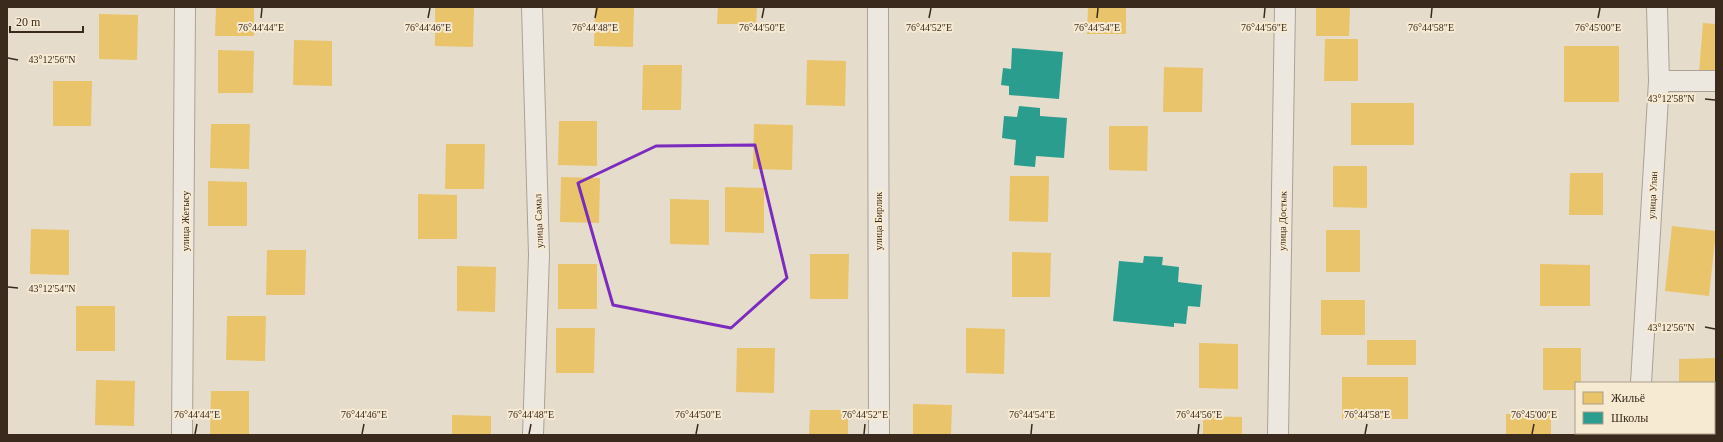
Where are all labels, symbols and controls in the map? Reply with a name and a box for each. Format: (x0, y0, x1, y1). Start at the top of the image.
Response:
scale bar (10, 8, 83, 34)
text: 20 m (16, 15, 41, 29)
text: 76°44'44"E (238, 22, 284, 33)
text: 76°44'46"E (405, 22, 451, 33)
text: 76°44'48"E (572, 22, 618, 33)
text: 76°44'50"E (739, 22, 785, 33)
text: 76°44'52"E (906, 22, 952, 33)
text: 76°44'54"E (1074, 22, 1120, 33)
text: 76°44'56"E (1241, 22, 1287, 33)
text: 76°44'58"E (1408, 22, 1454, 33)
text: 76°45'00"E (1575, 22, 1621, 33)
text: 43°12'56"N (28, 54, 76, 65)
text: 43°12'58"N (1647, 93, 1695, 104)
street label: улица Улан (1646, 170, 1659, 219)
street label: улица Жетысу (180, 191, 191, 251)
street label: улица Достык (1276, 191, 1289, 251)
street label: улица Бирлик (873, 192, 884, 250)
street label: улица Самал (532, 194, 545, 248)
text: 43°12'54"N (28, 283, 76, 294)
text: 43°12'56"N (1647, 322, 1695, 333)
legend (1575, 382, 1715, 434)
text: Жильё (1611, 391, 1645, 405)
text: 76°44'44"E (174, 409, 220, 420)
text: 76°44'46"E (341, 409, 387, 420)
text: 76°44'48"E (508, 409, 554, 420)
text: 76°44'50"E (675, 409, 721, 420)
text: 76°44'52"E (842, 409, 888, 420)
text: 76°44'54"E (1009, 409, 1055, 420)
text: 76°44'56"E (1176, 409, 1222, 420)
text: 76°44'58"E (1344, 409, 1390, 420)
text: 76°45'00"E (1511, 409, 1557, 420)
text: Школы (1611, 411, 1648, 425)

